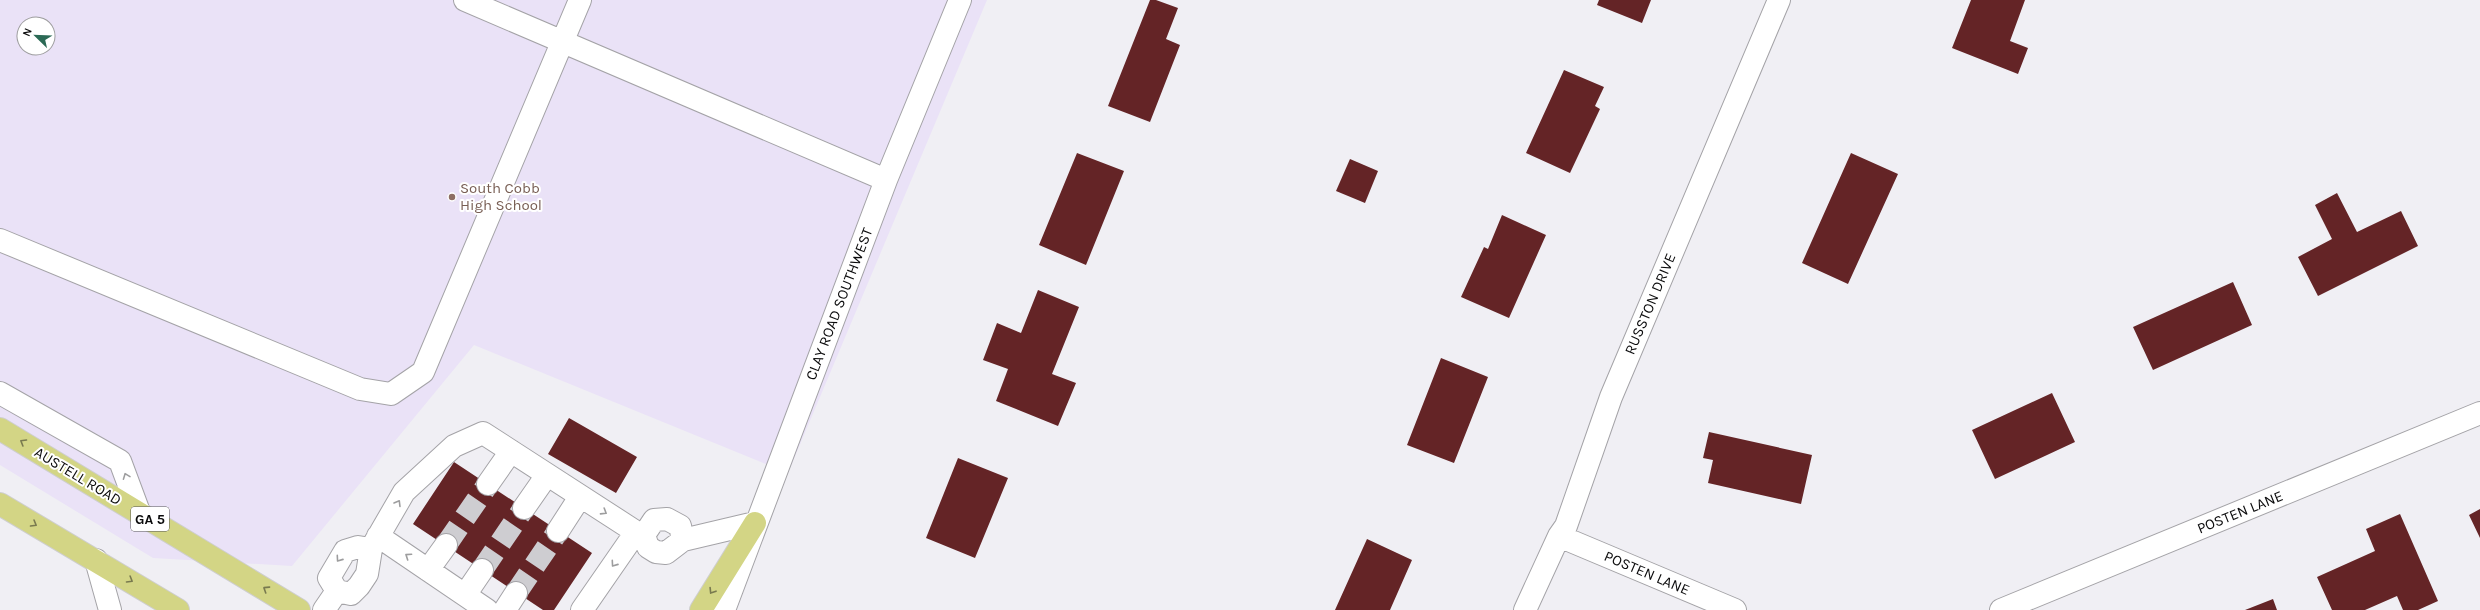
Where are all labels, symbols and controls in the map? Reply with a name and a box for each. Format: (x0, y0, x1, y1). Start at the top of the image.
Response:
north arrow (16, 16, 56, 56)
text: N (20, 26, 35, 38)
place label: South Cobb High School (460, 179, 542, 214)
marker: South Cobb High School (447, 192, 457, 202)
street label: CLAY ROAD SOUTHWEST (802, 225, 877, 383)
street label: RUSSTON DRIVE (1621, 251, 1679, 357)
one-way arrow (20, 440, 27, 447)
street label: AUSTELL ROAD (31, 443, 125, 509)
one-way arrow (122, 472, 130, 479)
street label: POSTEN LANE (2194, 487, 2286, 537)
one-way arrow (394, 500, 401, 507)
road number: GA 5 (131, 507, 169, 531)
one-way arrow (600, 507, 607, 515)
one-way arrow (30, 520, 37, 527)
street label: POSTEN LANE (1602, 547, 1692, 599)
one-way arrow (337, 554, 344, 561)
one-way arrow (405, 554, 412, 561)
one-way arrow (612, 560, 619, 567)
one-way arrow (126, 575, 133, 582)
one-way arrow (263, 586, 270, 594)
one-way arrow (710, 587, 717, 594)

